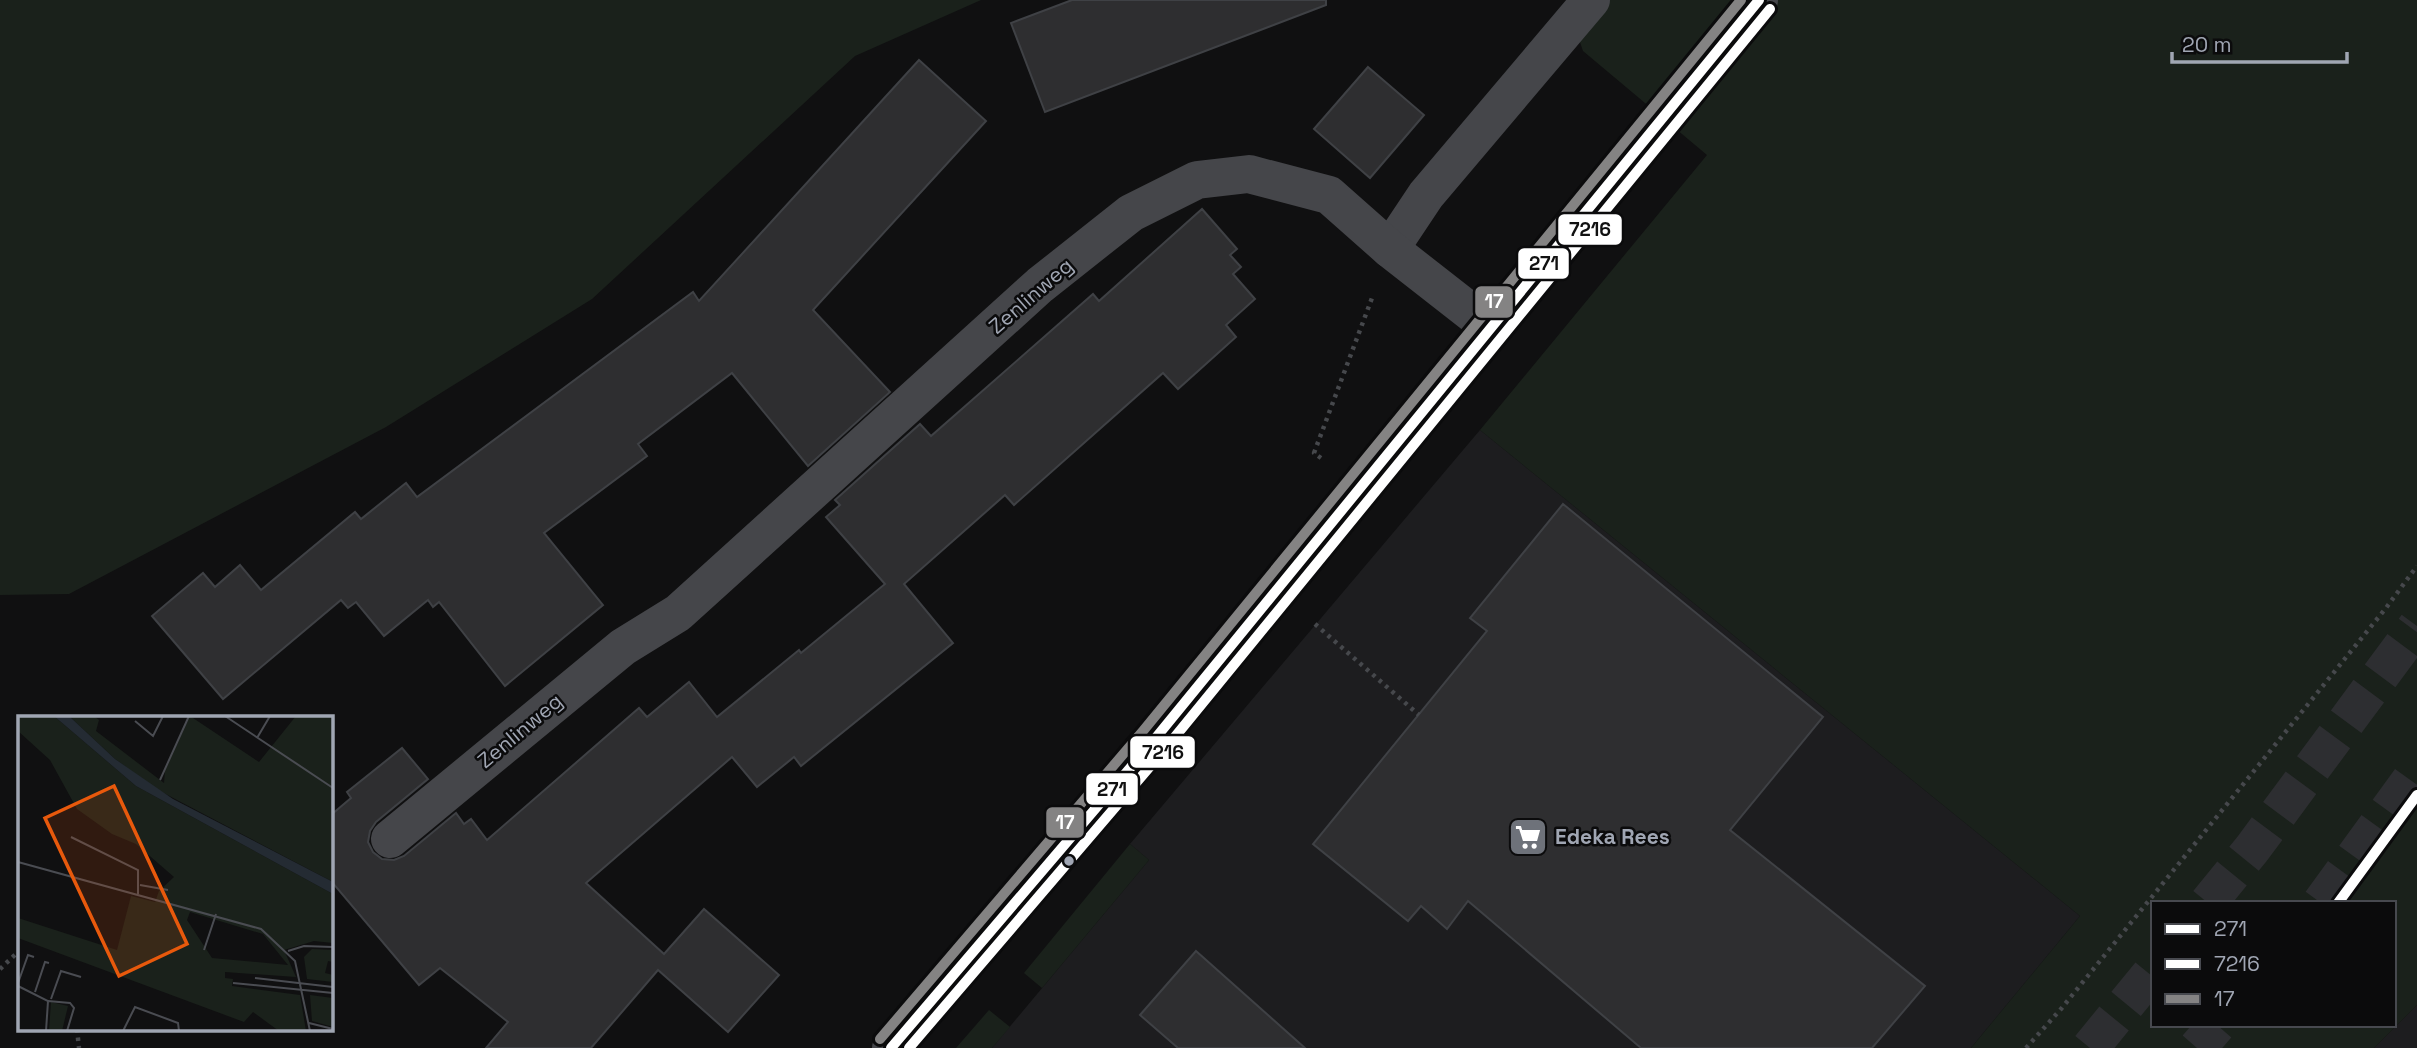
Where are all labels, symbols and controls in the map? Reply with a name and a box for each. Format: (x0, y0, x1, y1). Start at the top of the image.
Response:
scale bar (2172, 21, 2347, 65)
text: 20 m (2182, 31, 2232, 58)
line badge: 7216 (1557, 213, 1623, 246)
text: 7216 (1569, 217, 1611, 242)
line badge: 271 (1517, 247, 1570, 280)
text: 271 (1529, 251, 1559, 276)
street label: Zenlinweg (983, 252, 1078, 340)
line badge: 17 (1474, 285, 1514, 319)
text: 17 (1484, 289, 1504, 314)
street label: Zenlinweg (472, 687, 568, 774)
inset map (18, 716, 332, 1030)
line badge: 7216 (1129, 735, 1196, 769)
text: 7216 (1142, 740, 1184, 765)
line badge: 271 (1085, 772, 1139, 806)
text: 271 (1097, 777, 1127, 802)
line badge: 17 (1045, 806, 1085, 839)
text: 17 (1055, 810, 1075, 835)
supermarket icon: Edeka Rees (1507, 816, 1549, 858)
place label: Edeka Rees (1555, 823, 1670, 850)
unlabelled marker (1062, 854, 1076, 868)
legend (2151, 901, 2396, 1027)
text: 271 (2214, 915, 2247, 942)
text: 7216 (2214, 950, 2260, 977)
text: 17 (2214, 985, 2235, 1012)

